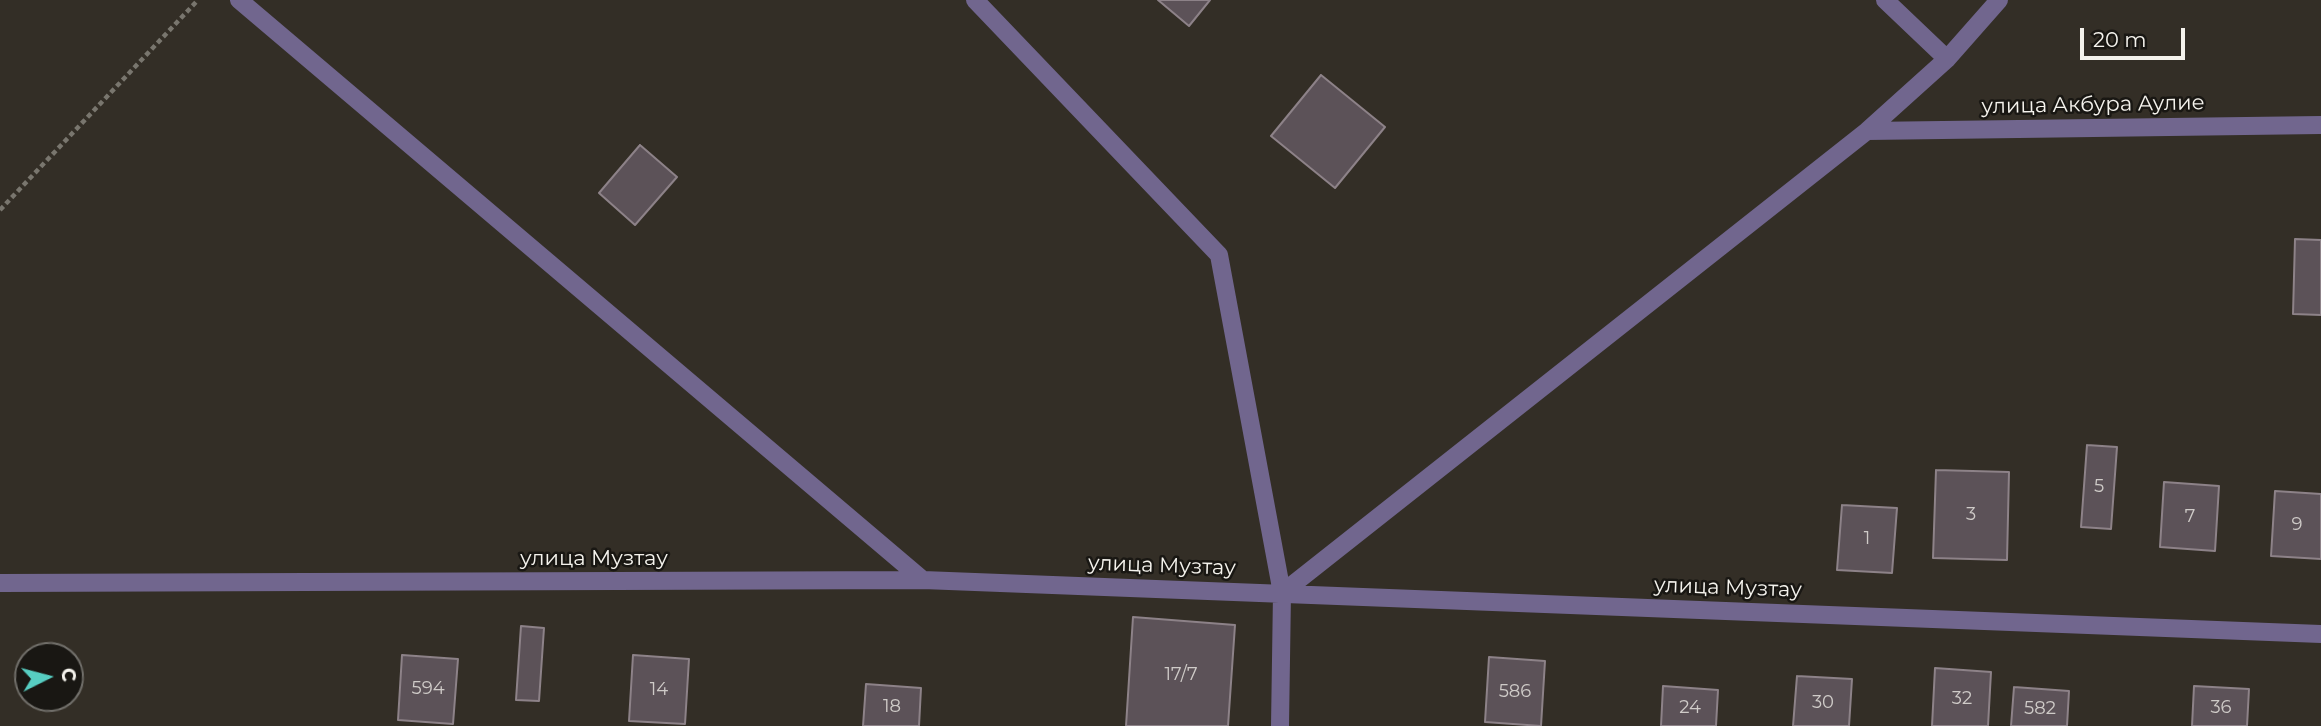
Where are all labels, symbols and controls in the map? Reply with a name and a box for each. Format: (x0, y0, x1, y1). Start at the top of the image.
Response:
scale bar (2083, 14, 2188, 58)
text: 20 m (2093, 27, 2147, 52)
street label: улица Акбура Аулие (1981, 90, 2205, 120)
house number: 5 (2094, 476, 2104, 498)
house number: 3 (1966, 504, 1976, 526)
house number: 7 (2185, 506, 2195, 528)
house number: 9 (2292, 514, 2302, 536)
house number: 1 (1864, 528, 1870, 550)
street label: улица Музтау (520, 546, 668, 572)
street label: улица Музтау (1088, 551, 1236, 581)
street label: улица Музтау (1654, 573, 1802, 603)
north arrow (14, 642, 84, 712)
house number: 17/7 (1164, 664, 1198, 686)
text: С (56, 667, 81, 683)
house number: 594 (411, 678, 445, 700)
house number: 14 (650, 679, 668, 701)
house number: 586 (1499, 681, 1531, 703)
house number: 32 (1952, 688, 1972, 710)
house number: 30 (1812, 692, 1834, 714)
house number: 18 (883, 696, 901, 718)
house number: 24 (1679, 697, 1701, 719)
house number: 36 (2210, 697, 2232, 719)
house number: 582 (2024, 698, 2056, 720)

